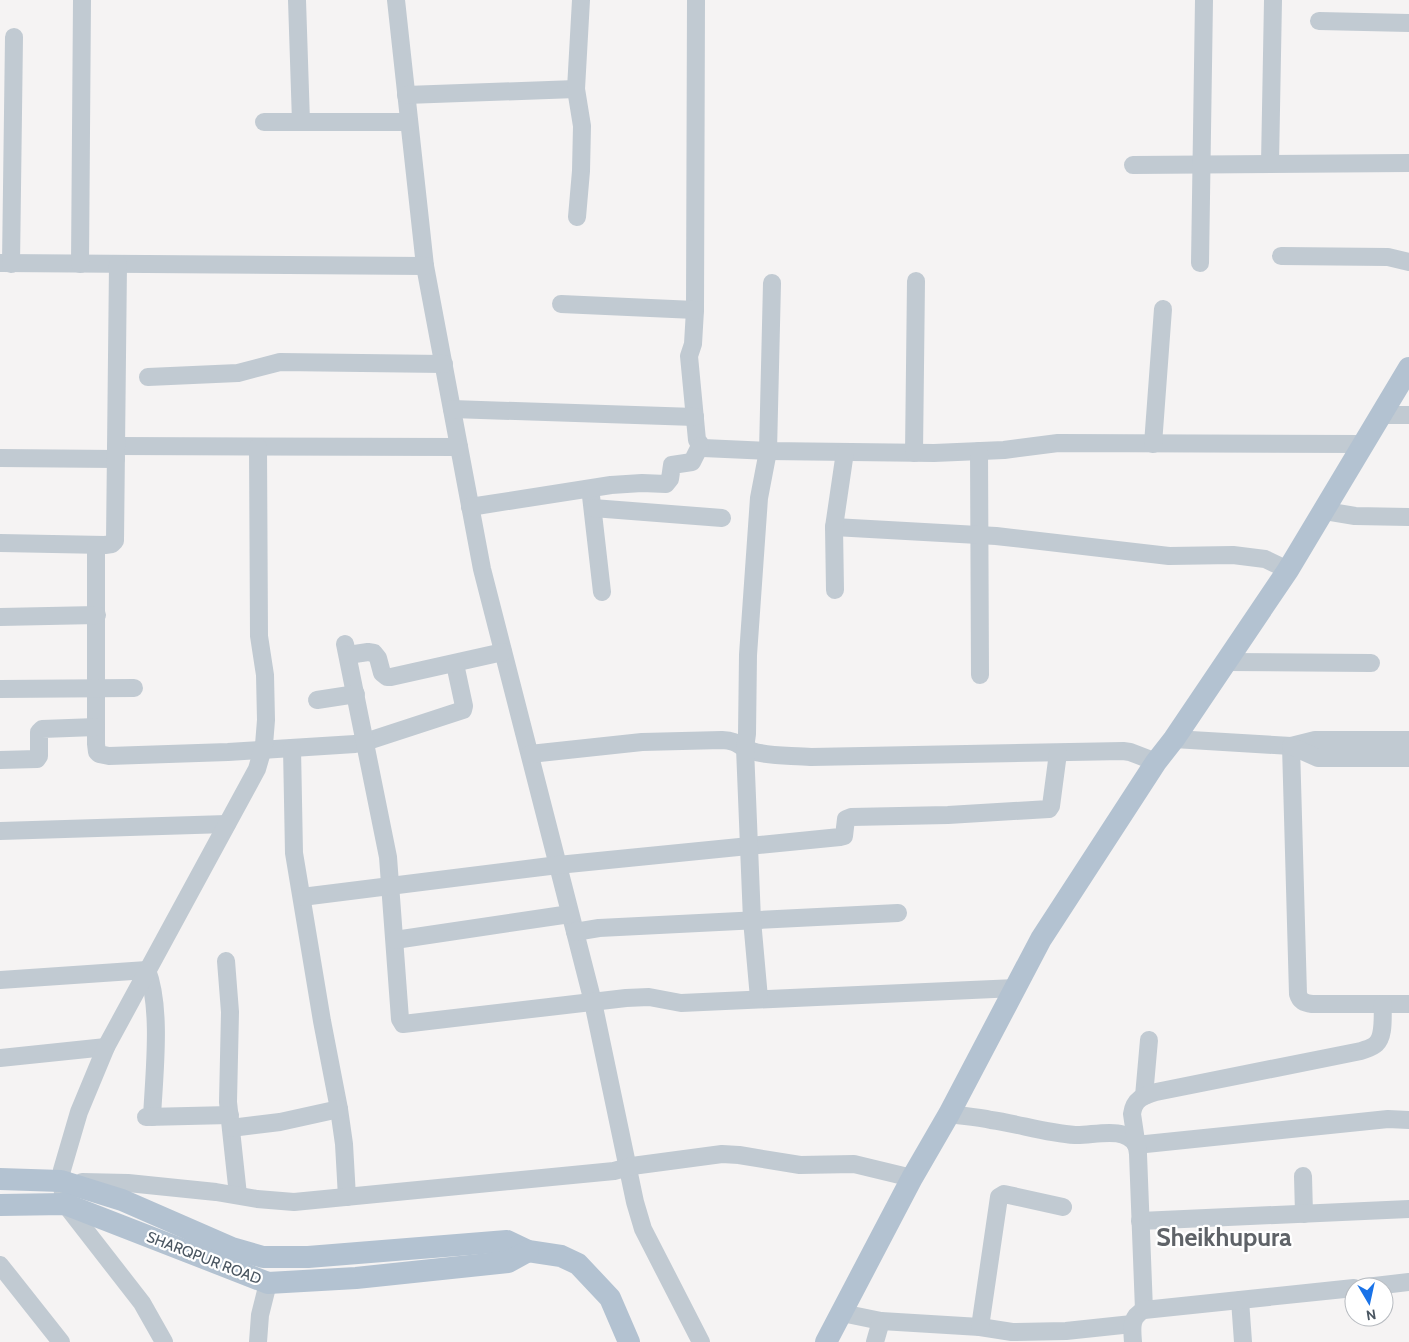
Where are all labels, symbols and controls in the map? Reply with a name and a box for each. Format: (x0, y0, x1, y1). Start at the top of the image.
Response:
district label: Sheikhupura (1156, 1222, 1292, 1252)
street label: SHARQPUR ROAD (144, 1228, 264, 1288)
north arrow (1344, 1277, 1394, 1327)
text: N (1365, 1305, 1377, 1325)

